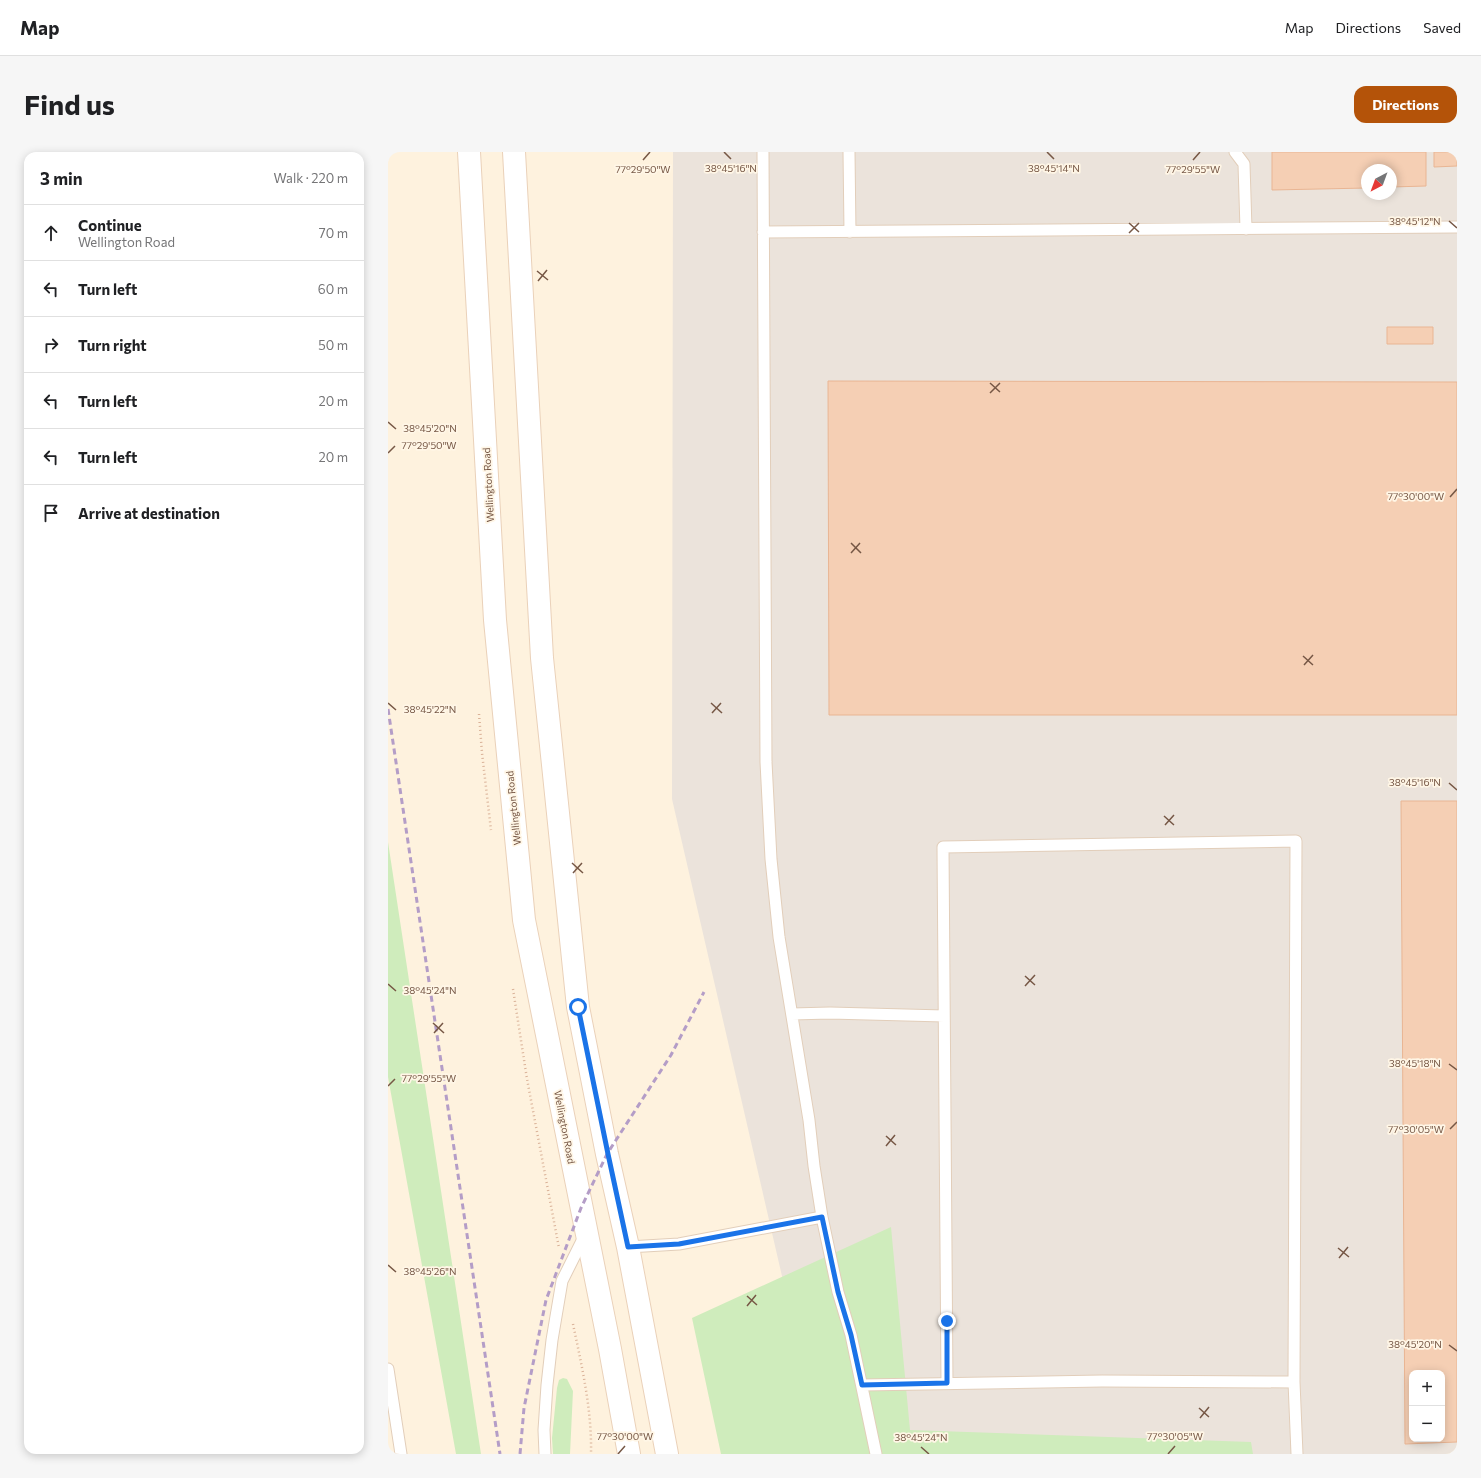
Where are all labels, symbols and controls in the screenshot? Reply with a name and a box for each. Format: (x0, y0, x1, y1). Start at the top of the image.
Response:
text: Map (20, 16, 59, 39)
text: Map (1285, 19, 1314, 36)
text: Directions (1336, 19, 1401, 36)
text: Saved (1423, 19, 1461, 36)
button: Directions (1354, 86, 1457, 123)
text: Find us (24, 87, 115, 121)
text: 38°45'16"N (705, 162, 757, 174)
text: 38°45'14"N (1028, 162, 1080, 174)
text: 77°29'50"W (615, 163, 671, 175)
text: 77°29'55"W (1166, 163, 1220, 175)
north arrow (1361, 164, 1397, 200)
text: 3 min (40, 168, 83, 189)
text: Walk · 220 m (274, 170, 348, 186)
text: 38°45'12"N (1389, 215, 1441, 227)
text: Continue (78, 216, 142, 234)
icon: ahead (40, 222, 62, 244)
text: 70 m (319, 225, 348, 241)
text: Wellington Road (78, 234, 175, 250)
icon: left (40, 278, 62, 300)
text: Turn left (78, 280, 137, 298)
text: 60 m (318, 281, 348, 297)
icon: right (40, 334, 62, 356)
text: Turn right (78, 336, 147, 354)
text: 50 m (318, 337, 348, 353)
icon: left (40, 390, 62, 412)
text: Turn left (78, 392, 137, 410)
text: 20 m (319, 393, 348, 409)
text: 38°45'20"N (403, 422, 457, 434)
text: 77°29'50"W (401, 439, 457, 451)
icon: left (40, 446, 62, 468)
street label: Wellington Road (480, 447, 496, 523)
text: Turn left (78, 448, 137, 466)
text: 20 m (319, 449, 348, 465)
text: 77°30'00"W (1388, 490, 1444, 502)
icon: arrive (40, 502, 62, 524)
text: Arrive at destination (78, 504, 220, 522)
text: 38°45'22"N (404, 703, 456, 715)
street label: Wellington Road (503, 770, 523, 846)
text: 38°45'16"N (1389, 776, 1441, 788)
text: 38°45'24"N (404, 984, 456, 996)
route start (569, 998, 587, 1016)
text: 38°45'18"N (1389, 1057, 1441, 1069)
text: 77°29'55"W (402, 1072, 456, 1084)
street label: Wellington Road (552, 1089, 578, 1165)
text: 77°30'05"W (1388, 1123, 1444, 1135)
text: 38°45'26"N (403, 1265, 457, 1277)
route end (938, 1312, 956, 1330)
text: 38°45'20"N (1388, 1338, 1442, 1350)
map controls (1409, 1370, 1445, 1442)
button: + (1409, 1370, 1445, 1406)
button: − (1409, 1406, 1445, 1442)
text: 77°30'00"W (597, 1430, 653, 1442)
text: 77°30'05"W (1147, 1430, 1203, 1442)
text: 38°45'24"N (895, 1431, 947, 1443)

